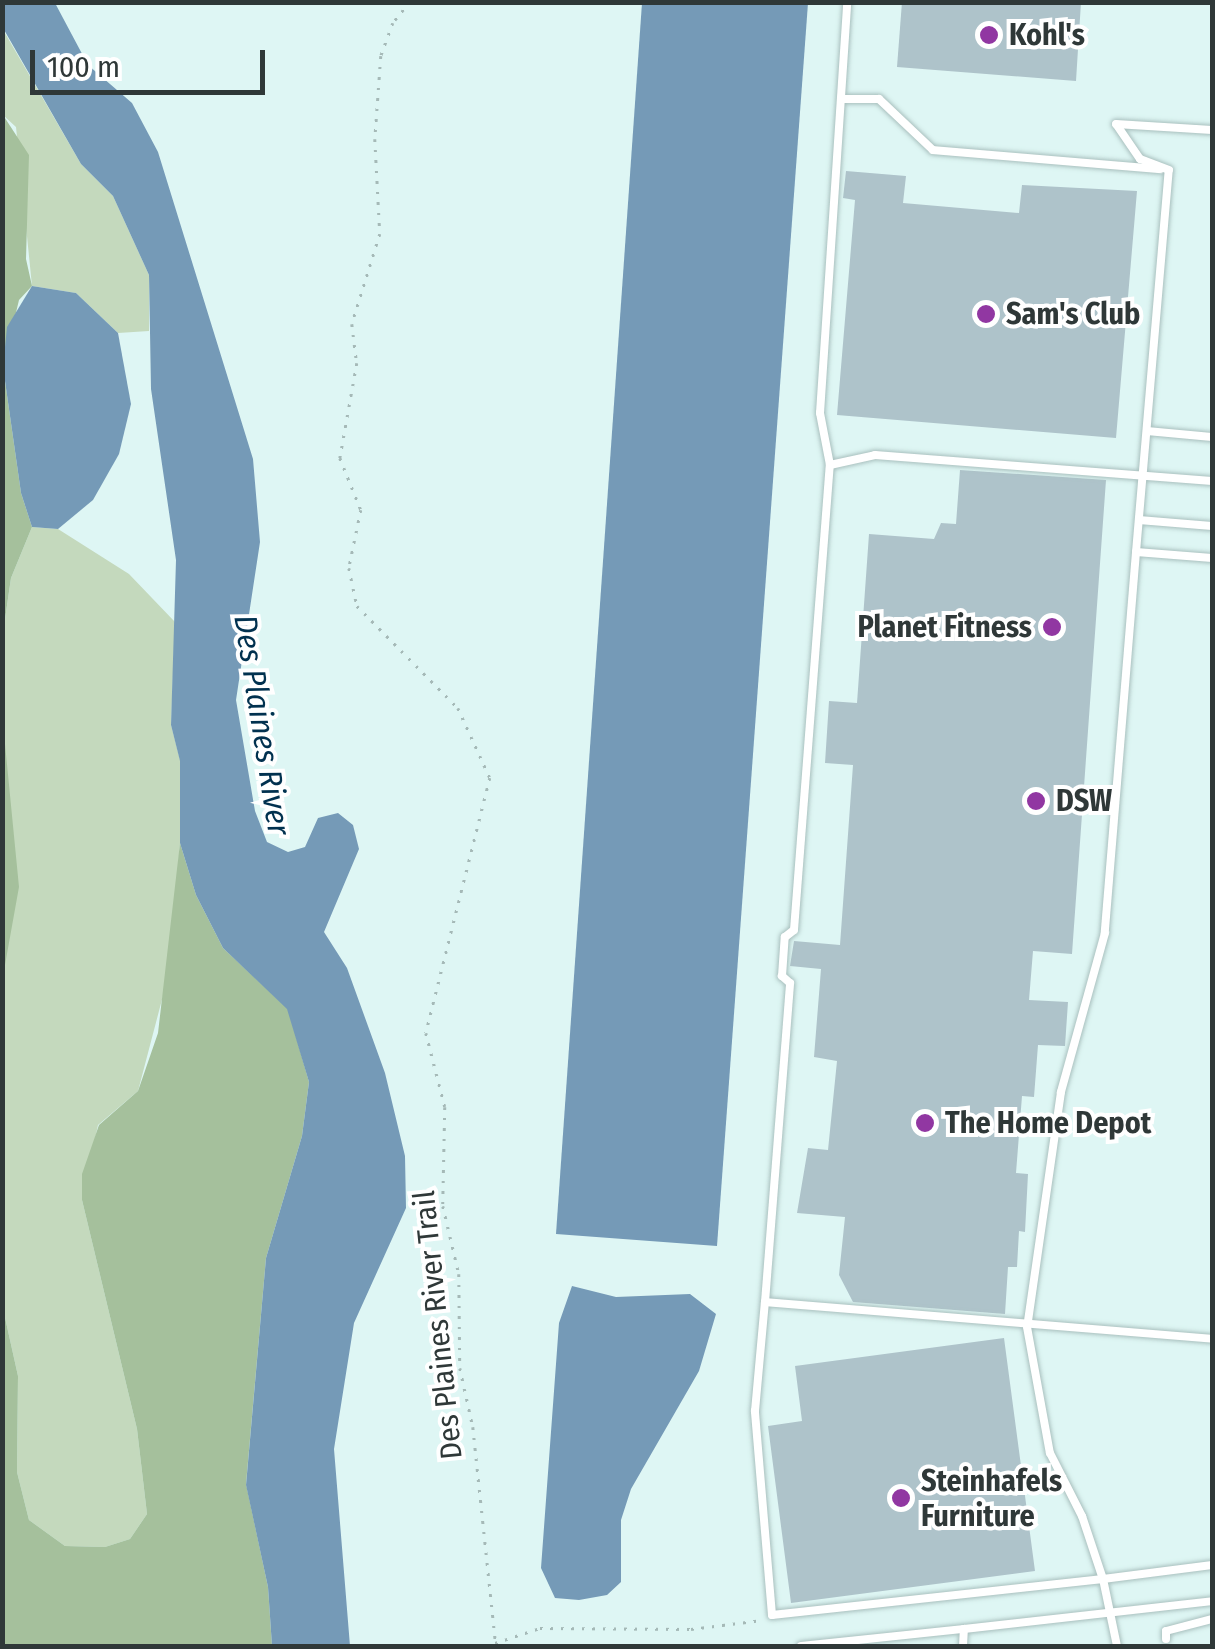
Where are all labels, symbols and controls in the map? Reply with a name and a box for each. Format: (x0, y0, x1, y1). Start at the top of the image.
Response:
place label: Kohl's (1009, 17, 1085, 53)
marker: Kohl's (978, 24, 1000, 46)
scale bar (35, 30, 270, 92)
text: 100 m (47, 49, 120, 85)
place label: Sam's Club (1006, 296, 1140, 332)
marker: Sam's Club (975, 303, 997, 325)
place label: Planet Fitness (857, 609, 1032, 645)
water label: Des Plaines River (226, 612, 298, 838)
marker: Planet Fitness (1041, 616, 1063, 638)
place label: DSW (1056, 783, 1112, 819)
marker: DSW (1025, 790, 1047, 812)
place label: The Home Depot (945, 1105, 1151, 1141)
marker: The Home Depot (914, 1112, 936, 1134)
street label: Des Plaines River Trail (406, 1189, 470, 1461)
place label: Steinhafels Furniture (921, 1463, 1062, 1534)
marker: Steinhafels Furniture (890, 1487, 912, 1509)

